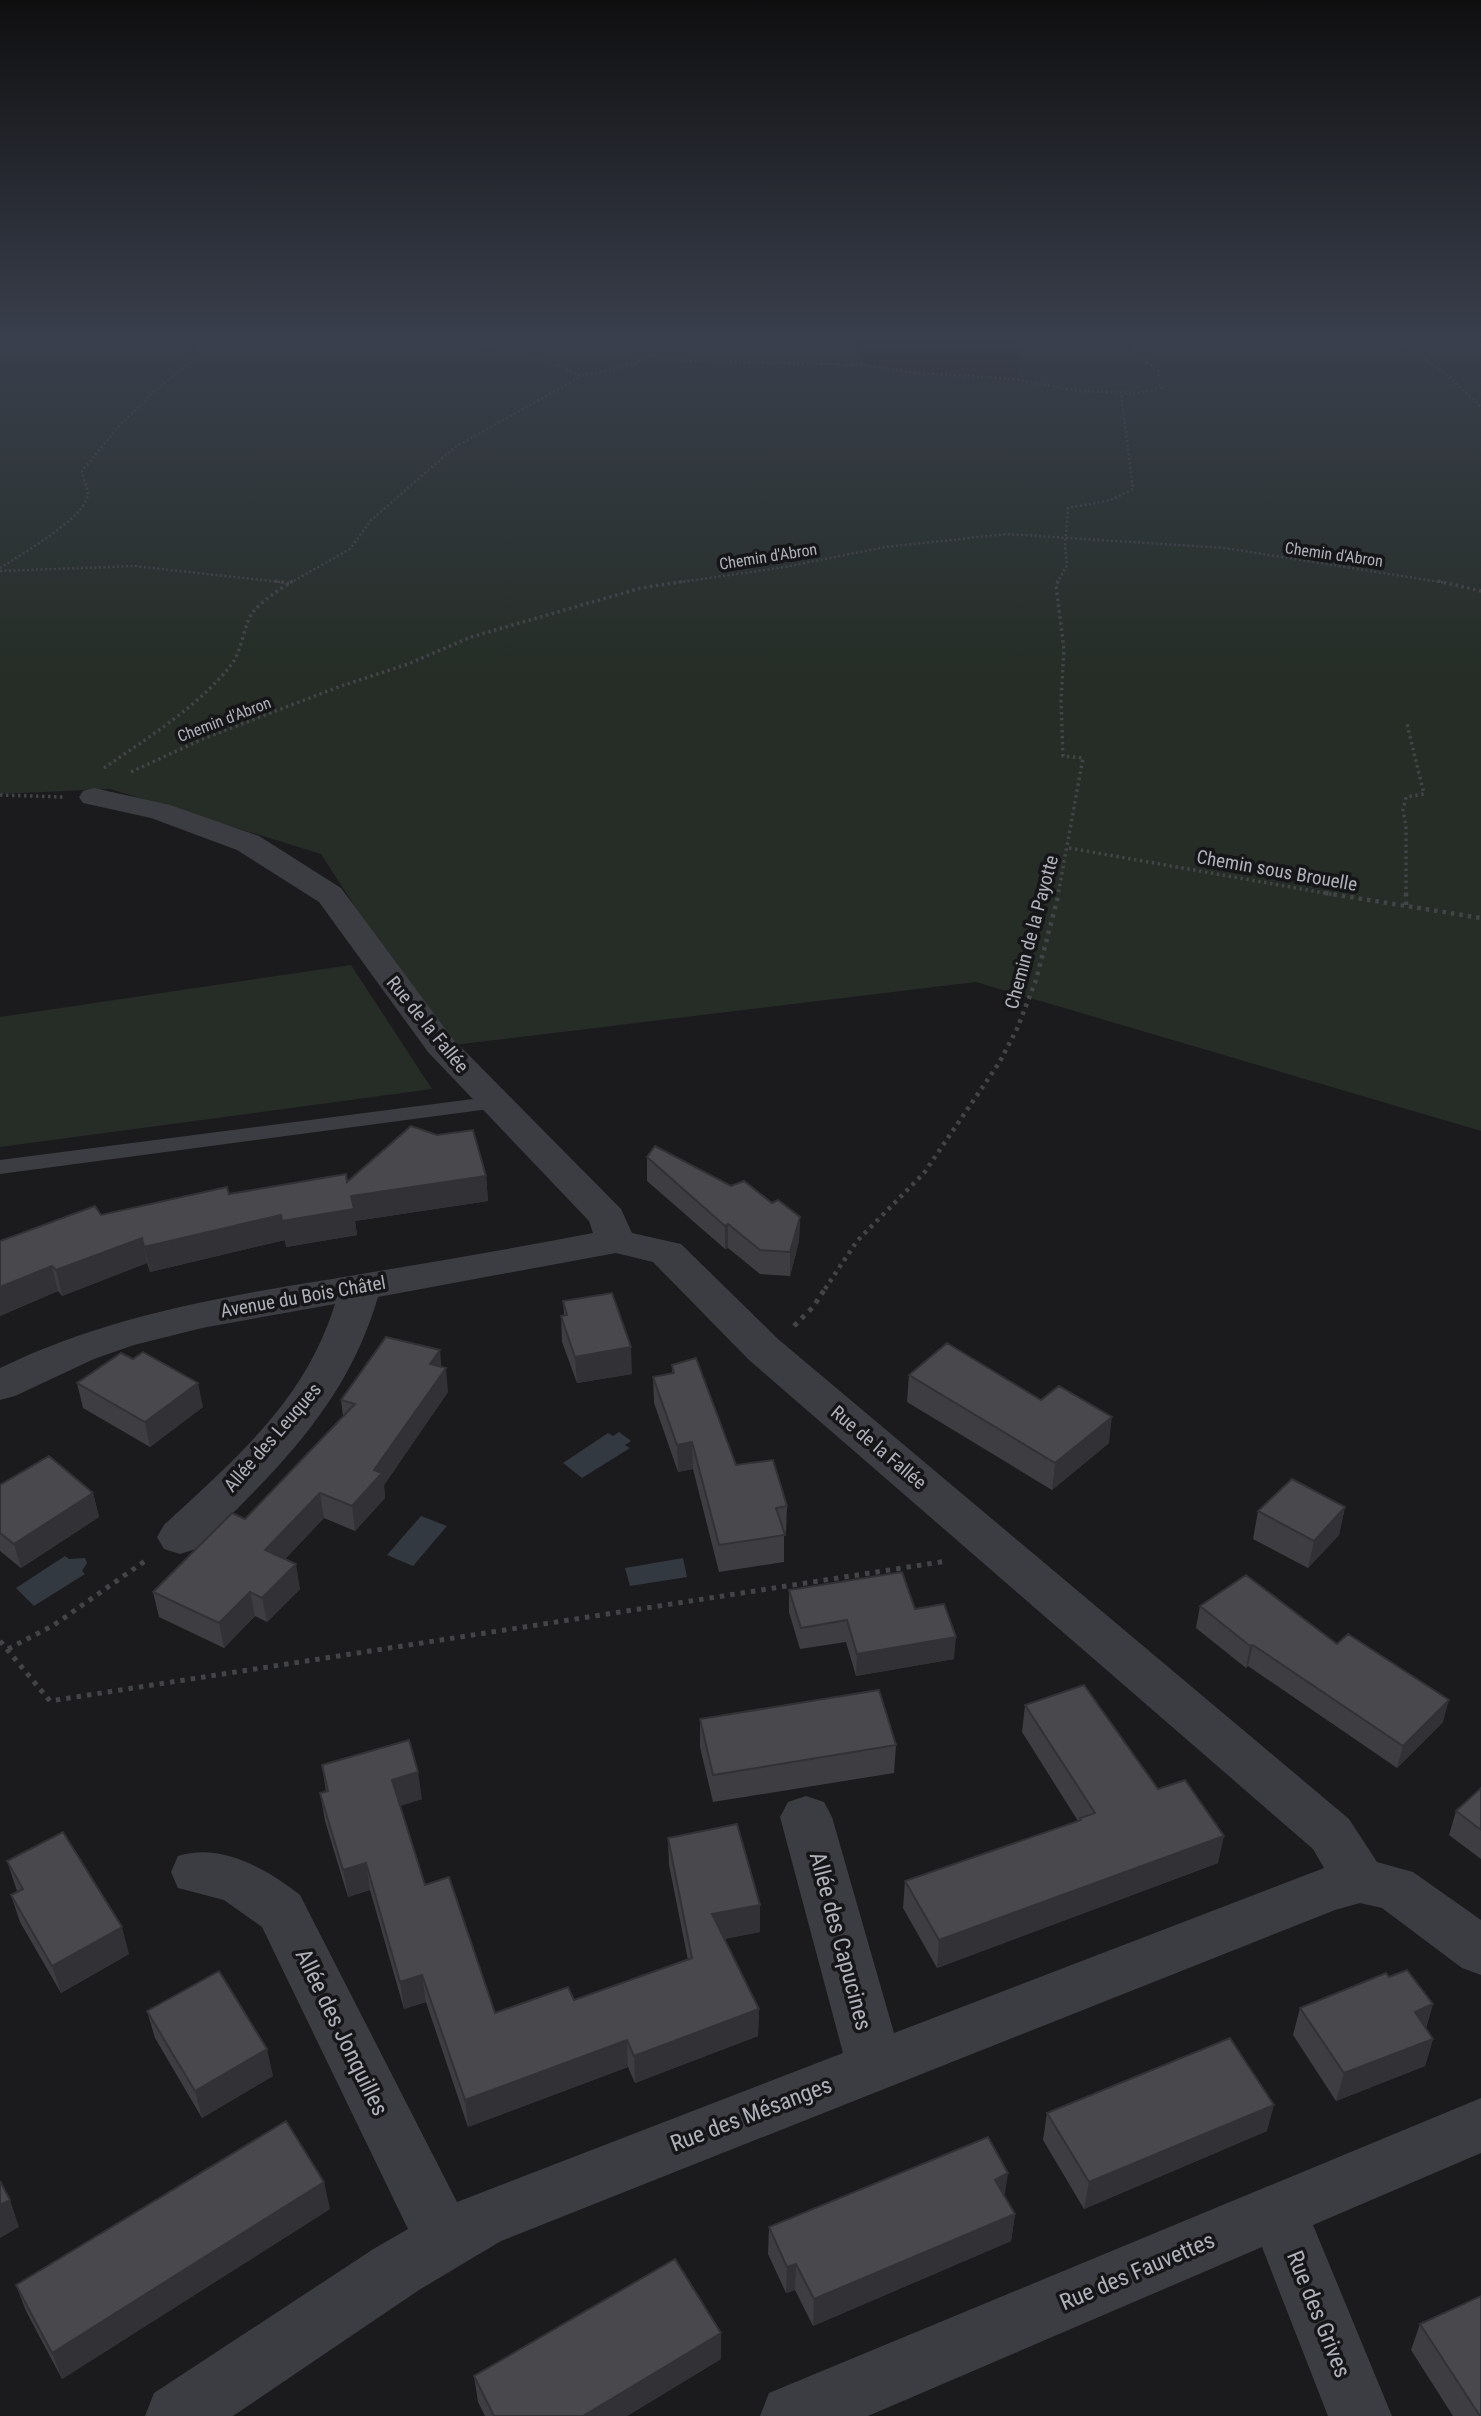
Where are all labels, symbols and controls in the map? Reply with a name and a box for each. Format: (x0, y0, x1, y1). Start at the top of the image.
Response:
street label: Chemin d'Abron (1284, 538, 1384, 571)
street label: Chemin d'Abron (718, 539, 818, 574)
street label: Chemin d'Abron (175, 693, 274, 746)
street label: Chemin sous Brouelle (1195, 845, 1359, 896)
street label: Chemin de la Payotte (1000, 853, 1063, 1012)
street label: Rue de la Fallée (382, 971, 474, 1077)
street label: Avenue du Bois Châtel (219, 1271, 387, 1322)
street label: Allée des Leuques (219, 1378, 326, 1496)
street label: Rue de la Fallée (826, 1401, 931, 1494)
street label: Allée des Capucines (804, 1849, 877, 2033)
street label: Allée des Jonquilles (289, 1944, 394, 2120)
street label: Rue des Mésanges (667, 2071, 836, 2158)
street label: Rue des Fauvettes (1056, 2227, 1219, 2316)
street label: Rue des Grives (1281, 2247, 1356, 2381)

